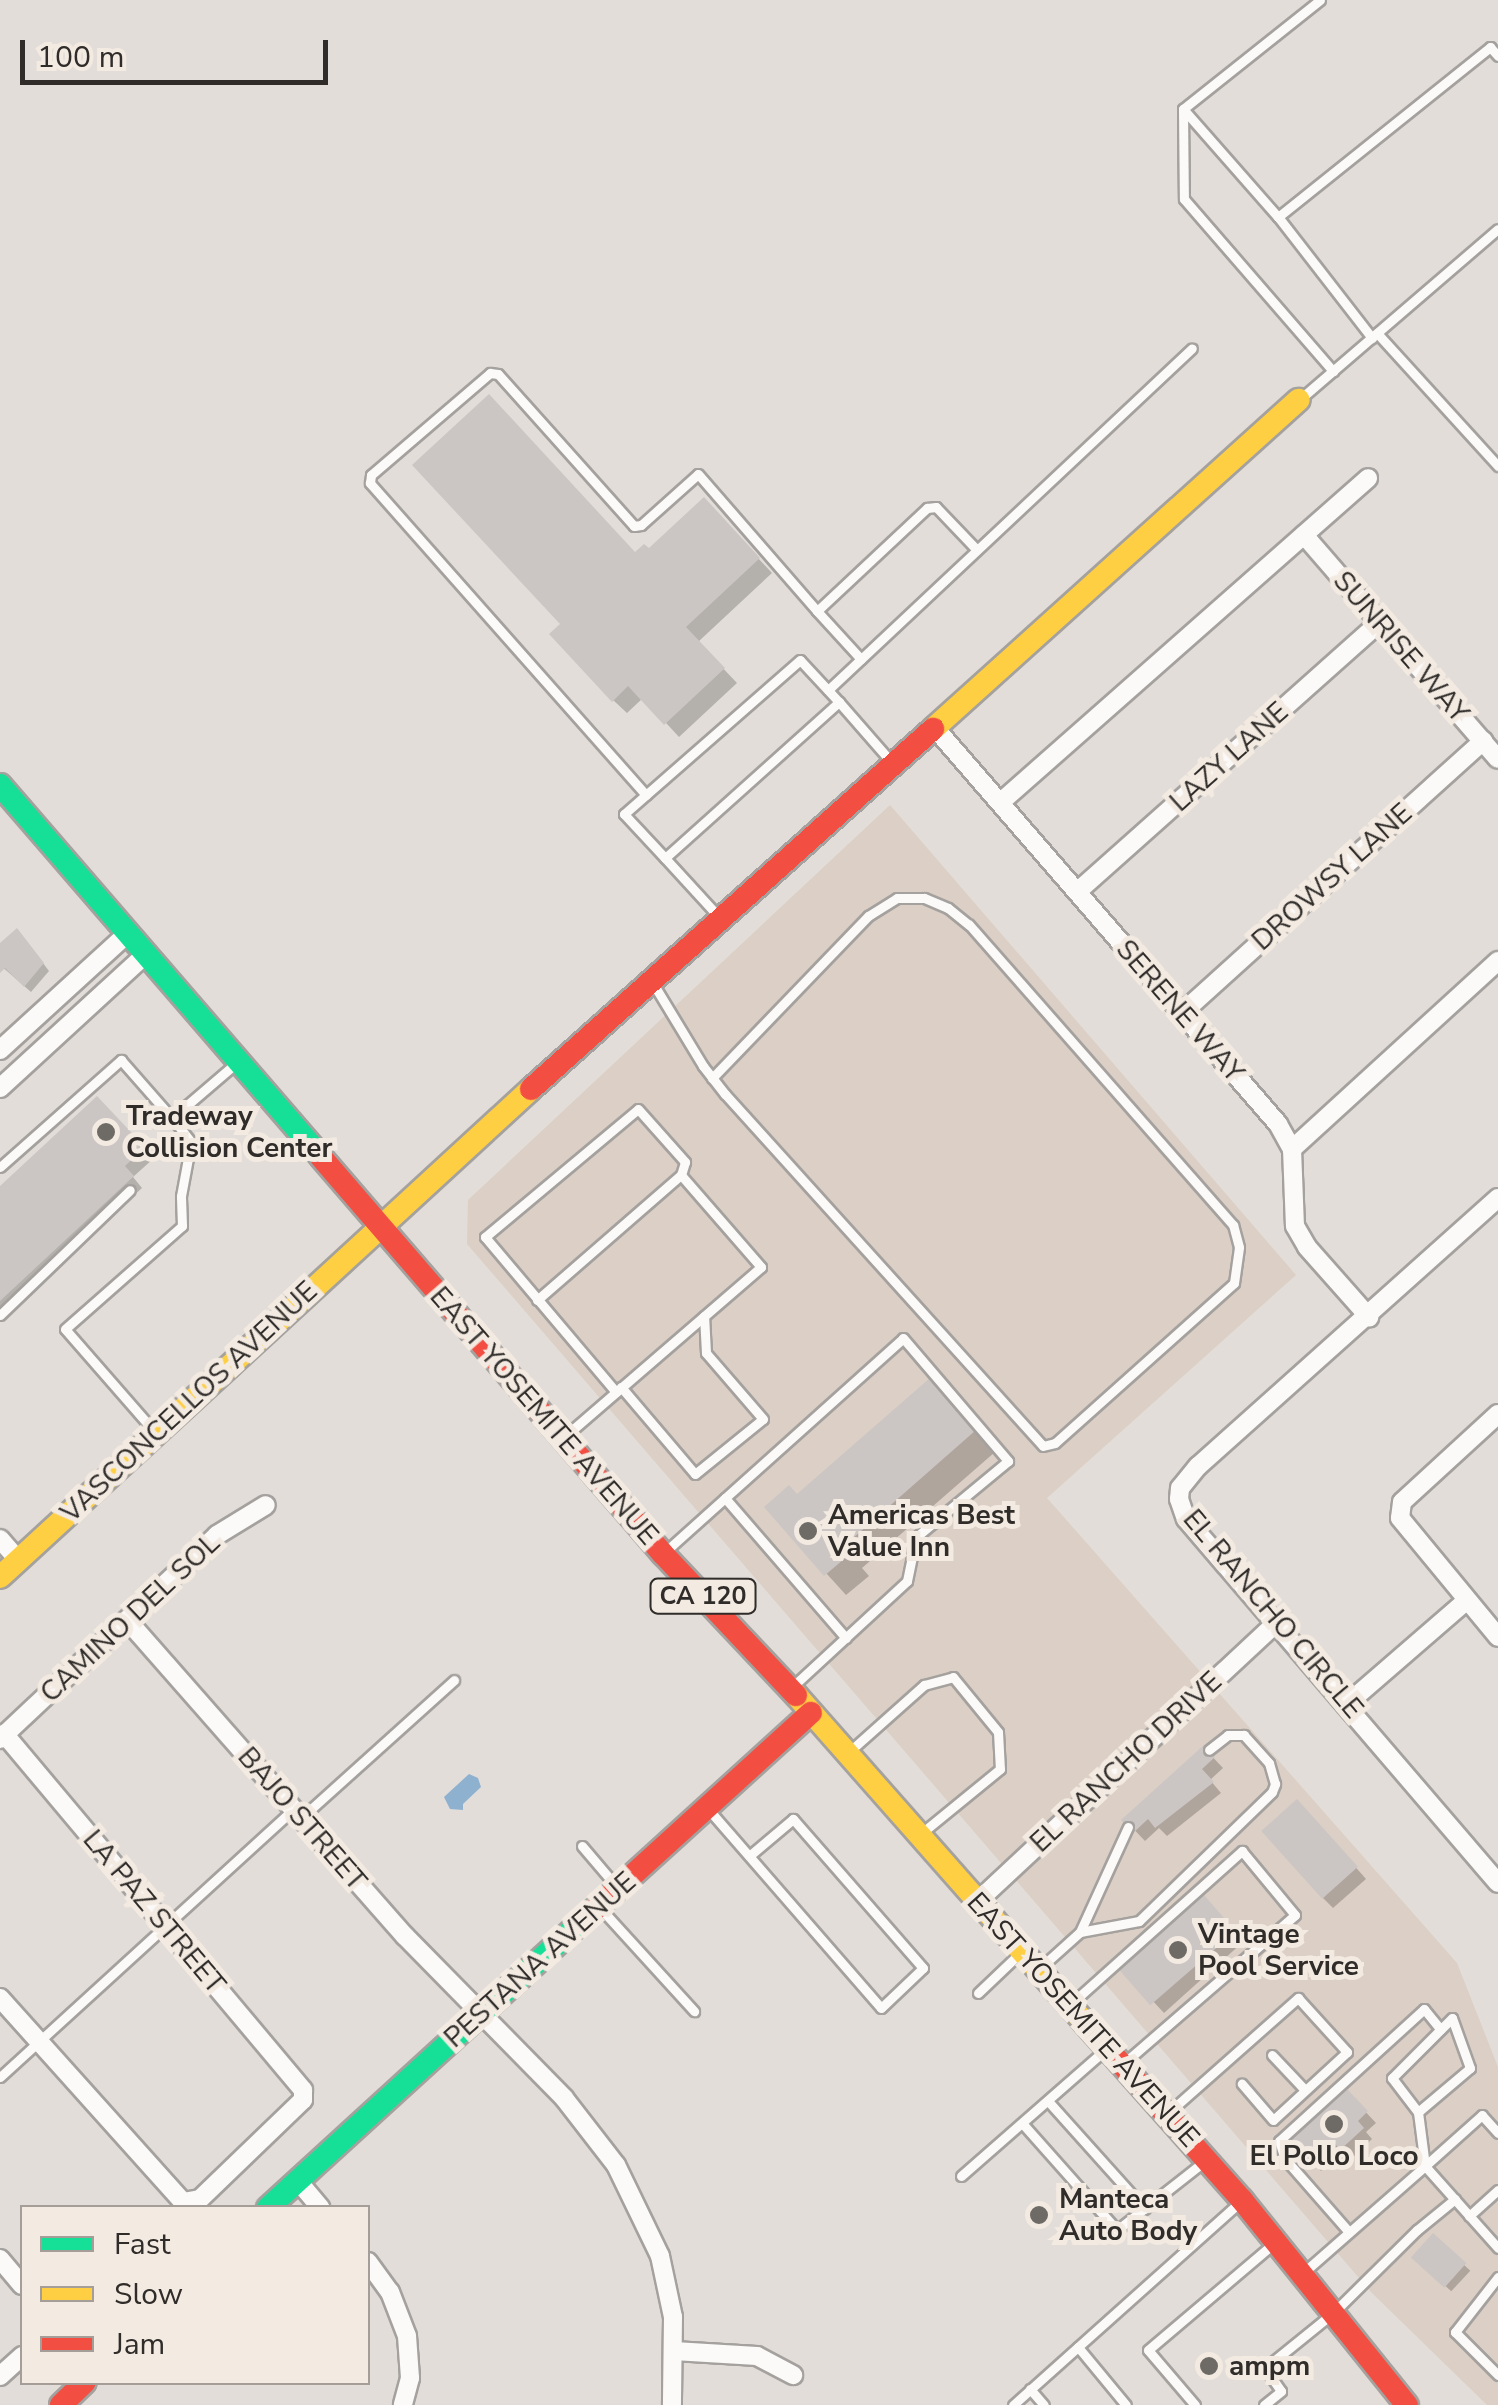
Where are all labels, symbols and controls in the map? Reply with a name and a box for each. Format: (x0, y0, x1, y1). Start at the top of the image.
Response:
scale bar (25, 20, 332, 82)
text: 100 m (37, 37, 124, 78)
street label: SUNRISE WAY (1326, 564, 1476, 730)
street label: LAZY LANE (1163, 695, 1295, 819)
street label: DROWSY LANE (1245, 796, 1419, 958)
street label: SERENE WAY (1109, 933, 1251, 1089)
place label: Tradeway Collision Center (126, 1099, 332, 1165)
marker: Tradeway Collision Center (95, 1121, 117, 1143)
street label: VASCONCELLOS AVENUE (54, 1274, 324, 1530)
street label: EAST YOSEMITE AVENUE (423, 1280, 665, 1552)
place label: Americas Best Value Inn (828, 1498, 1015, 1564)
street label: EL RANCHO CIRCLE (1176, 1503, 1370, 1725)
marker: Americas Best Value Inn (797, 1520, 819, 1542)
street label: CAMINO DEL SOL (33, 1526, 227, 1710)
road number: CA 120 (648, 1576, 758, 1616)
street label: EL RANCHO DRIVE (1023, 1665, 1229, 1859)
street label: BAJO STREET (231, 1740, 373, 1898)
street label: LA PAZ STREET (76, 1823, 232, 2001)
street label: PESTANA AVENUE (437, 1865, 643, 2055)
street label: EAST YOSEMITE AVENUE (960, 1886, 1206, 2154)
place label: Vintage Pool Service (1198, 1917, 1359, 1983)
marker: Vintage Pool Service (1167, 1939, 1189, 1961)
marker: El Pollo Loco (1323, 2113, 1345, 2135)
place label: El Pollo Loco (1249, 2139, 1419, 2173)
place label: Manteca Auto Body (1059, 2182, 1197, 2248)
marker: Manteca Auto Body (1028, 2204, 1050, 2226)
legend (20, 2205, 370, 2385)
text: Fast (114, 2224, 171, 2265)
text: Slow (114, 2274, 183, 2315)
text: Jam (114, 2324, 165, 2365)
place label: ampm (1229, 2349, 1310, 2383)
marker: ampm (1198, 2355, 1220, 2377)

